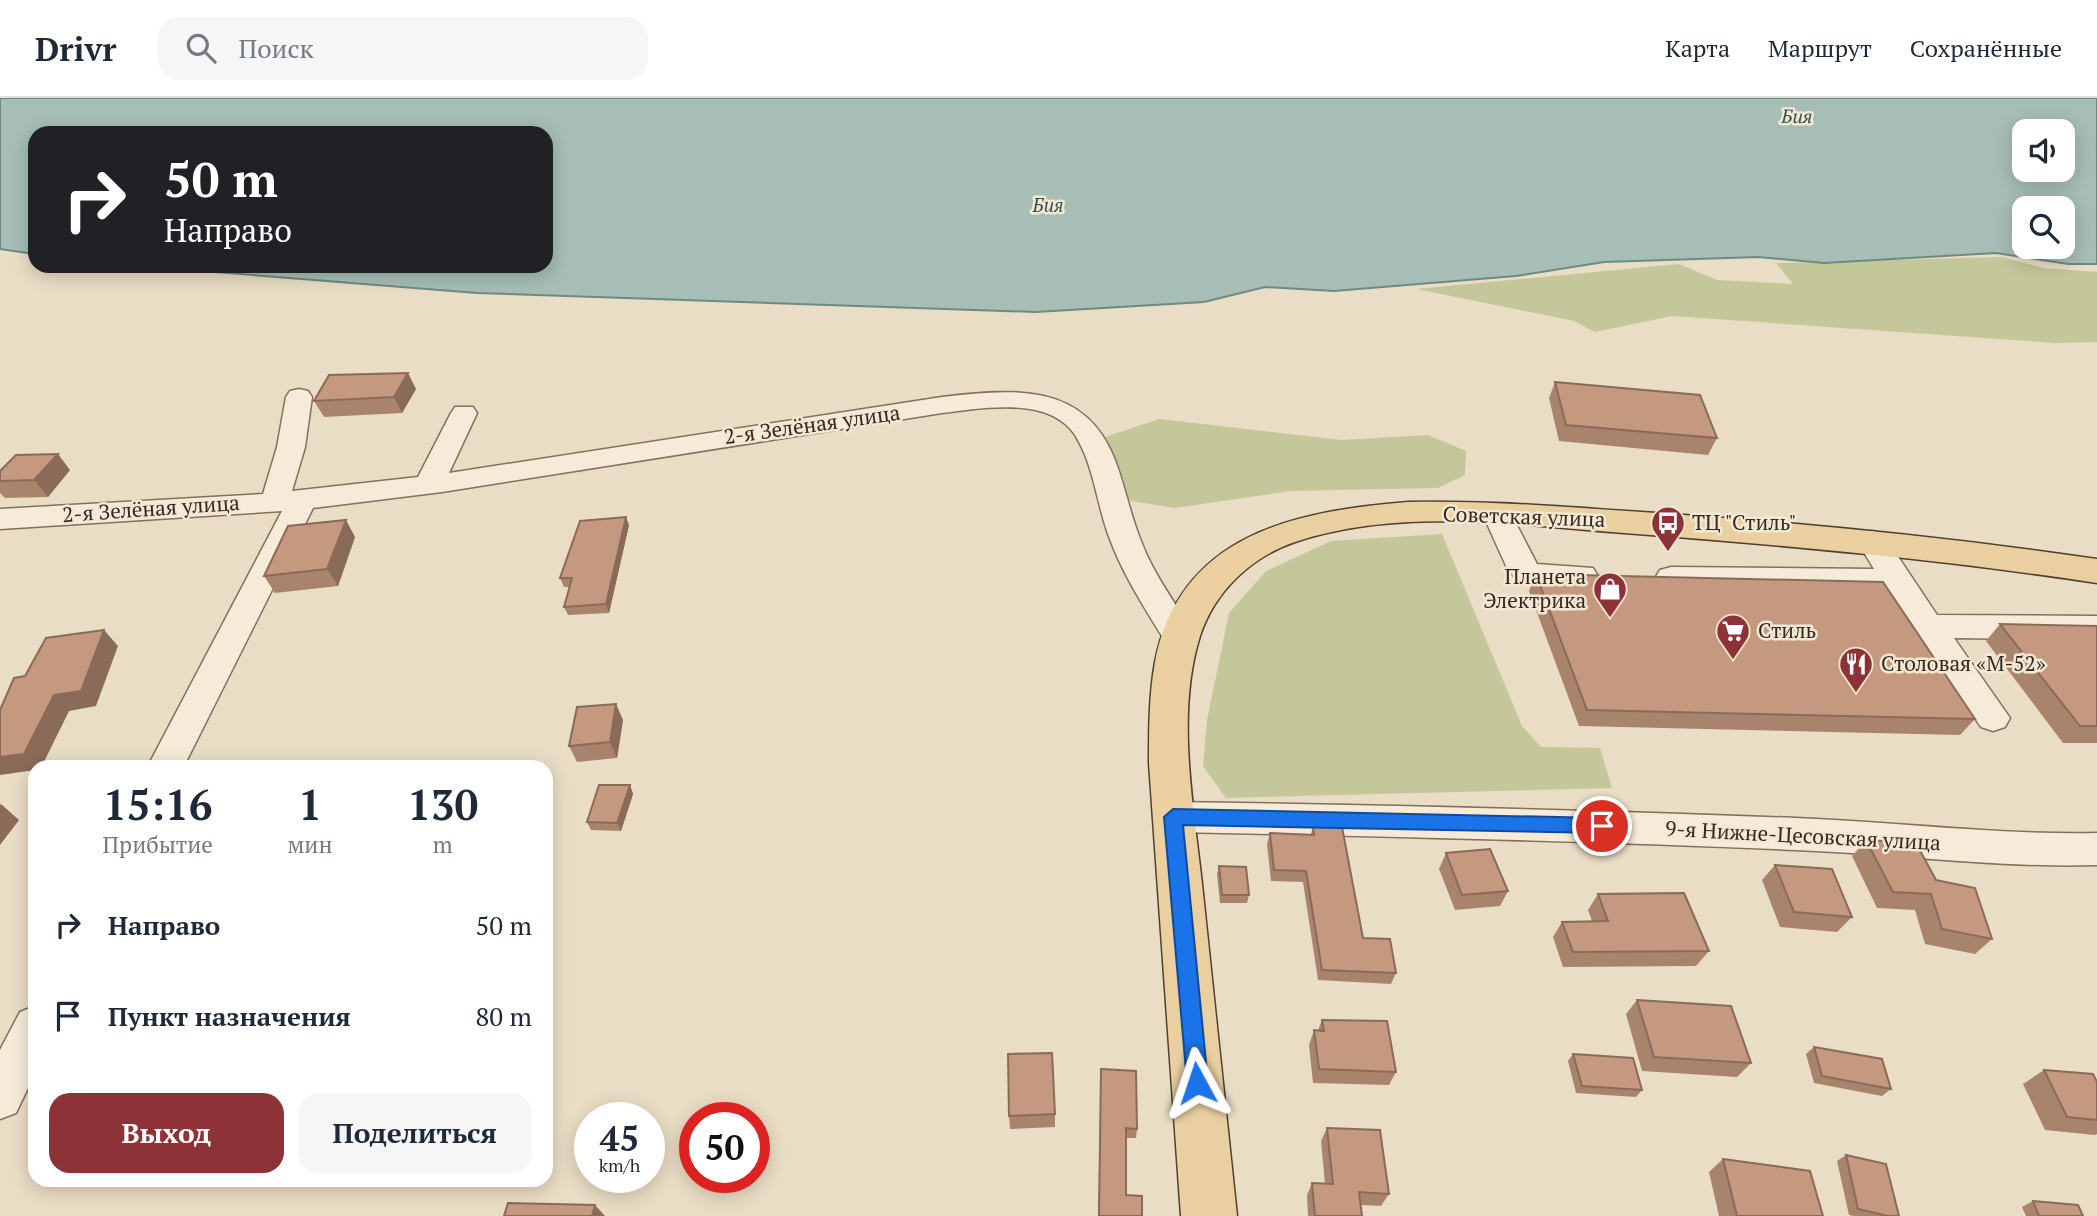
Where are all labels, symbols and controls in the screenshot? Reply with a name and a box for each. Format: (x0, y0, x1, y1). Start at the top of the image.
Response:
search box (158, 17, 648, 80)
text: Drivr (35, 27, 116, 70)
icon: search (182, 29, 220, 67)
text: Поиск (238, 31, 314, 65)
text: Карта (1665, 32, 1730, 64)
text: Маршрут (1768, 32, 1872, 64)
text: Сохранённые (1910, 32, 2062, 64)
water label: Бия (1780, 103, 1813, 128)
map controls (2012, 119, 2075, 259)
button: sound (2012, 119, 2075, 182)
text: 50 m (164, 146, 278, 211)
icon: right (49, 154, 140, 245)
water label: Бия (1031, 192, 1064, 217)
button: search (2012, 196, 2075, 259)
text: Направо (164, 209, 292, 251)
street label: 2-я Зелёная улица (722, 398, 902, 450)
street label: 2-я Зелёная улица (61, 488, 241, 528)
street label: Советская улица (1442, 499, 1606, 533)
bus stop icon: ТЦ "Стиль" (1649, 504, 1687, 553)
place label: ТЦ "Стиль" (1692, 508, 1796, 536)
place label: Планета Электрика (1483, 562, 1586, 614)
shop icon: Планета Электрика (1591, 570, 1629, 619)
supermarket icon: Стиль (1714, 612, 1752, 661)
place label: Стиль (1758, 616, 1816, 644)
restaurant icon: Столовая «М-52» (1837, 645, 1875, 694)
place label: Столовая «М-52» (1881, 649, 2046, 677)
text: 15:16 (103, 776, 212, 832)
text: 1 (298, 776, 322, 832)
text: 130 (407, 776, 478, 832)
pin (1572, 796, 1632, 856)
icon: arrive (1583, 807, 1621, 845)
street label: 9-я Нижне-Цесовская улица (1665, 814, 1942, 856)
text: Прибытие (103, 829, 213, 860)
text: мин (287, 829, 333, 860)
text: m (433, 829, 453, 860)
icon: right (49, 906, 87, 944)
text: Направо (108, 908, 220, 942)
text: 50 m (476, 908, 532, 942)
icon: arrive (49, 997, 87, 1035)
text: Пункт назначения (108, 999, 351, 1033)
text: 80 m (476, 999, 532, 1033)
position arrow (1160, 1046, 1234, 1120)
button: Выход (49, 1093, 284, 1173)
button: Поделиться (298, 1093, 532, 1173)
speed limit sign: 50 (679, 1102, 770, 1193)
text: 45 (600, 1115, 639, 1161)
text: km/h (599, 1153, 640, 1177)

